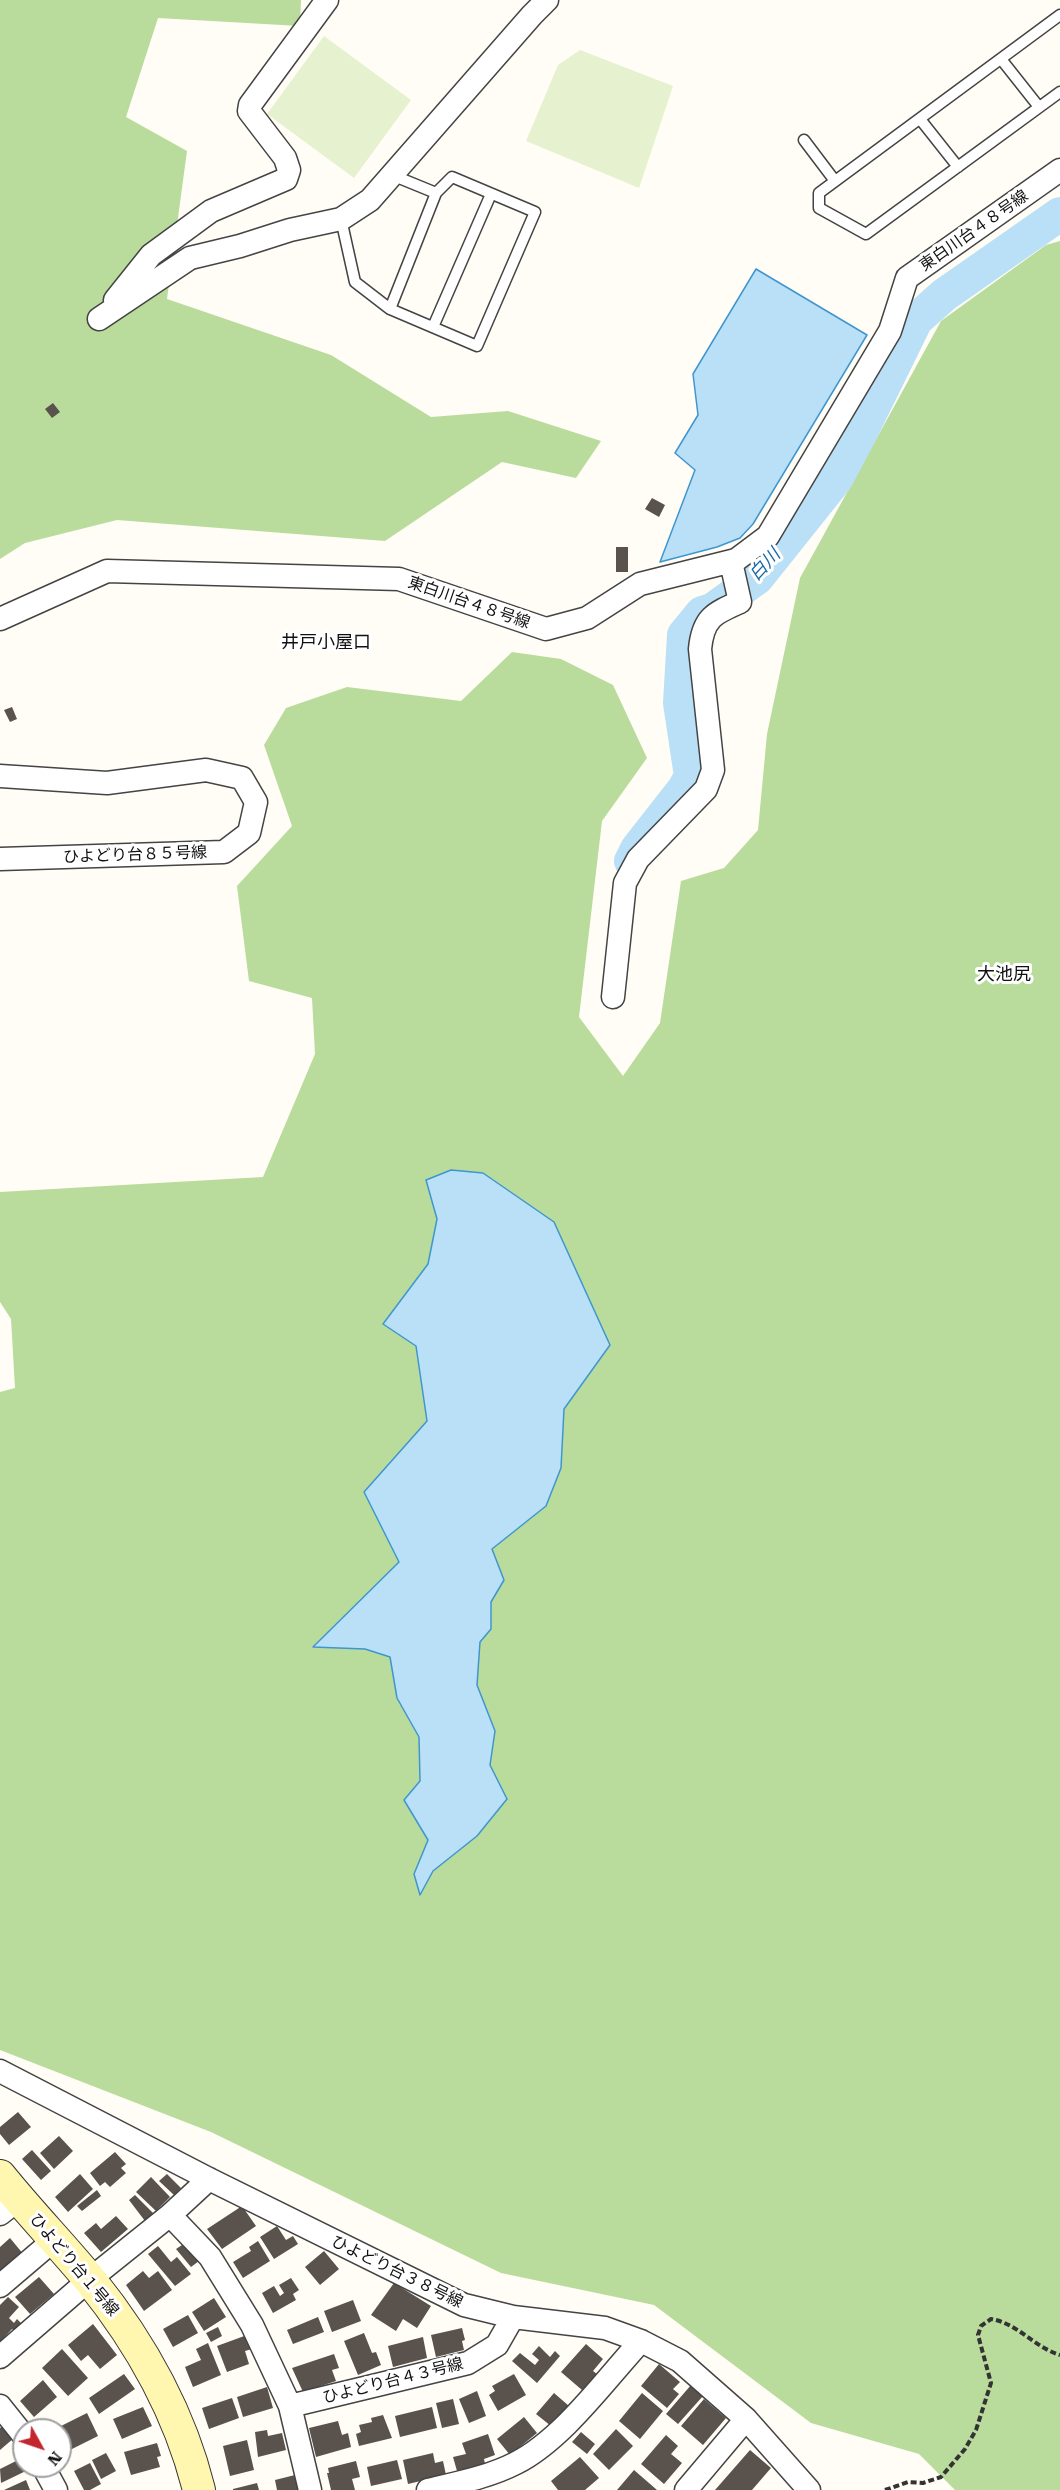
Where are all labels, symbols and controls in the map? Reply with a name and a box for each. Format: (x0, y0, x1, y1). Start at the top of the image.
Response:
street label: 東白川台４８号線 (916, 186, 1032, 276)
water label: 白川 (745, 544, 785, 586)
street label: 東白川台４８号線 (405, 573, 533, 633)
district label: 井戸小屋口 (281, 632, 371, 654)
street label: ひよどり台８５号線 (63, 843, 207, 867)
district label: 大池尻 (977, 964, 1031, 986)
street label: ひよどり台１号線 (26, 2210, 122, 2320)
street label: ひよどり台３８号線 (328, 2232, 466, 2312)
street label: ひよどり台４３号線 (321, 2354, 465, 2408)
north arrow (12, 2418, 72, 2478)
text: N (43, 2448, 66, 2469)

